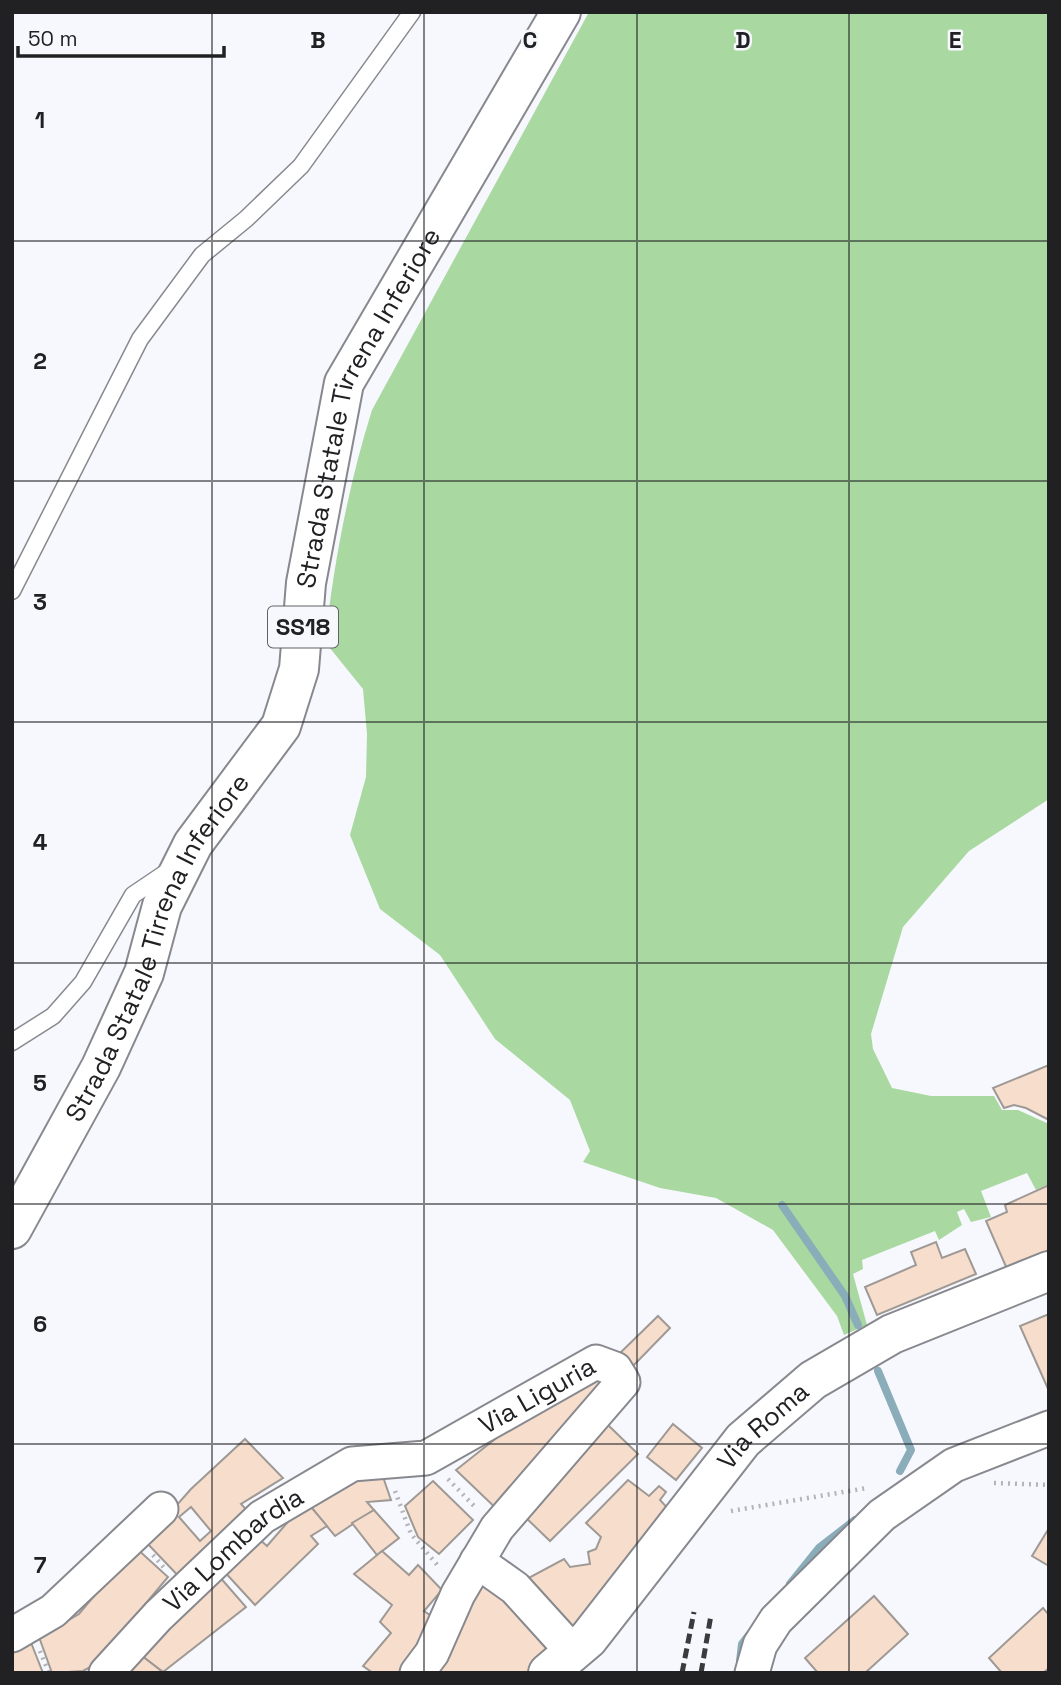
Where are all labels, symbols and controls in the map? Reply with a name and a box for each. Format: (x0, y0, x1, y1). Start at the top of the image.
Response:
scale bar (18, 14, 224, 58)
text: 50 m (28, 25, 78, 52)
text: B (310, 25, 326, 55)
text: C (523, 25, 537, 55)
text: D (735, 25, 751, 55)
text: E (949, 25, 961, 55)
text: 1 (35, 105, 45, 135)
street label: Strada Statale Tirrena Inferiore (288, 222, 448, 591)
text: 2 (33, 346, 47, 376)
text: 3 (33, 587, 47, 617)
road number: SS18 (268, 606, 338, 648)
street label: Strada Statale Tirrena Inferiore (57, 767, 257, 1128)
text: 4 (33, 827, 48, 857)
text: 5 (33, 1068, 47, 1098)
text: 6 (33, 1309, 47, 1339)
street label: Via Liguria (473, 1349, 601, 1442)
street label: Via Roma (709, 1374, 816, 1476)
street label: Via Lombardia (156, 1479, 310, 1619)
text: 7 (34, 1550, 47, 1580)

